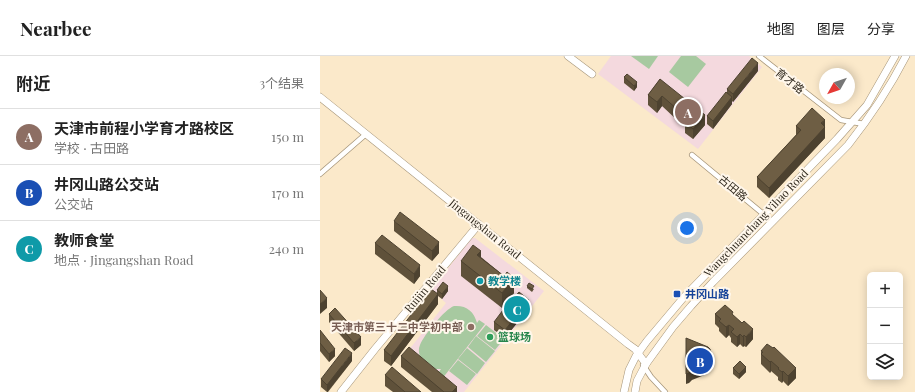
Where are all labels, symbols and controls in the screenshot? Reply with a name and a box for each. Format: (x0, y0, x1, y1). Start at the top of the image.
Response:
text: Nearbee (20, 15, 92, 41)
text: 地图 (767, 19, 795, 38)
text: 图层 (817, 19, 845, 38)
text: 分享 (867, 19, 895, 38)
street label: 育才路 (773, 65, 808, 97)
north arrow (819, 68, 855, 104)
text: 附近 (16, 72, 50, 94)
text: 3个结果 (259, 74, 304, 91)
pin: A (675, 97, 701, 127)
text: 天津市前程小学育才路校区 (54, 118, 234, 138)
text: A (25, 128, 33, 145)
text: 150 m (271, 128, 304, 145)
text: 学校 · 古田路 (54, 139, 129, 156)
street label: Wangchuanchang Yihao Road (699, 165, 812, 281)
street label: 古田路 (716, 171, 751, 204)
text: 井冈山路公交站 (54, 174, 159, 194)
text: B (25, 184, 33, 201)
text: 170 m (271, 184, 304, 201)
text: 公交站 (54, 195, 93, 212)
street label: Jingangshan Road (446, 195, 525, 262)
your location (677, 218, 697, 238)
text: 教师食堂 (54, 230, 114, 250)
text: C (24, 240, 34, 257)
text: 240 m (269, 240, 304, 257)
text: 地点 · Jingangshan Road (54, 251, 194, 268)
street label: Ruijin Road (400, 261, 449, 315)
map controls (867, 272, 903, 380)
button: + (867, 272, 903, 308)
place label: 教学楼 (488, 273, 521, 288)
marker: 教学楼 (475, 276, 485, 286)
place label: 井冈山路 (685, 286, 730, 301)
marker: 井冈山路 (672, 289, 682, 299)
pin: C (504, 294, 530, 324)
button: − (867, 308, 903, 344)
place label: 天津市第三十二中学初中部 (331, 319, 463, 334)
marker: 天津市第三十二中学初中部 (466, 322, 476, 332)
place label: 篮球场 (498, 329, 531, 344)
marker: 篮球场 (485, 332, 495, 342)
button: layers (867, 344, 903, 380)
pin: B (687, 346, 713, 376)

